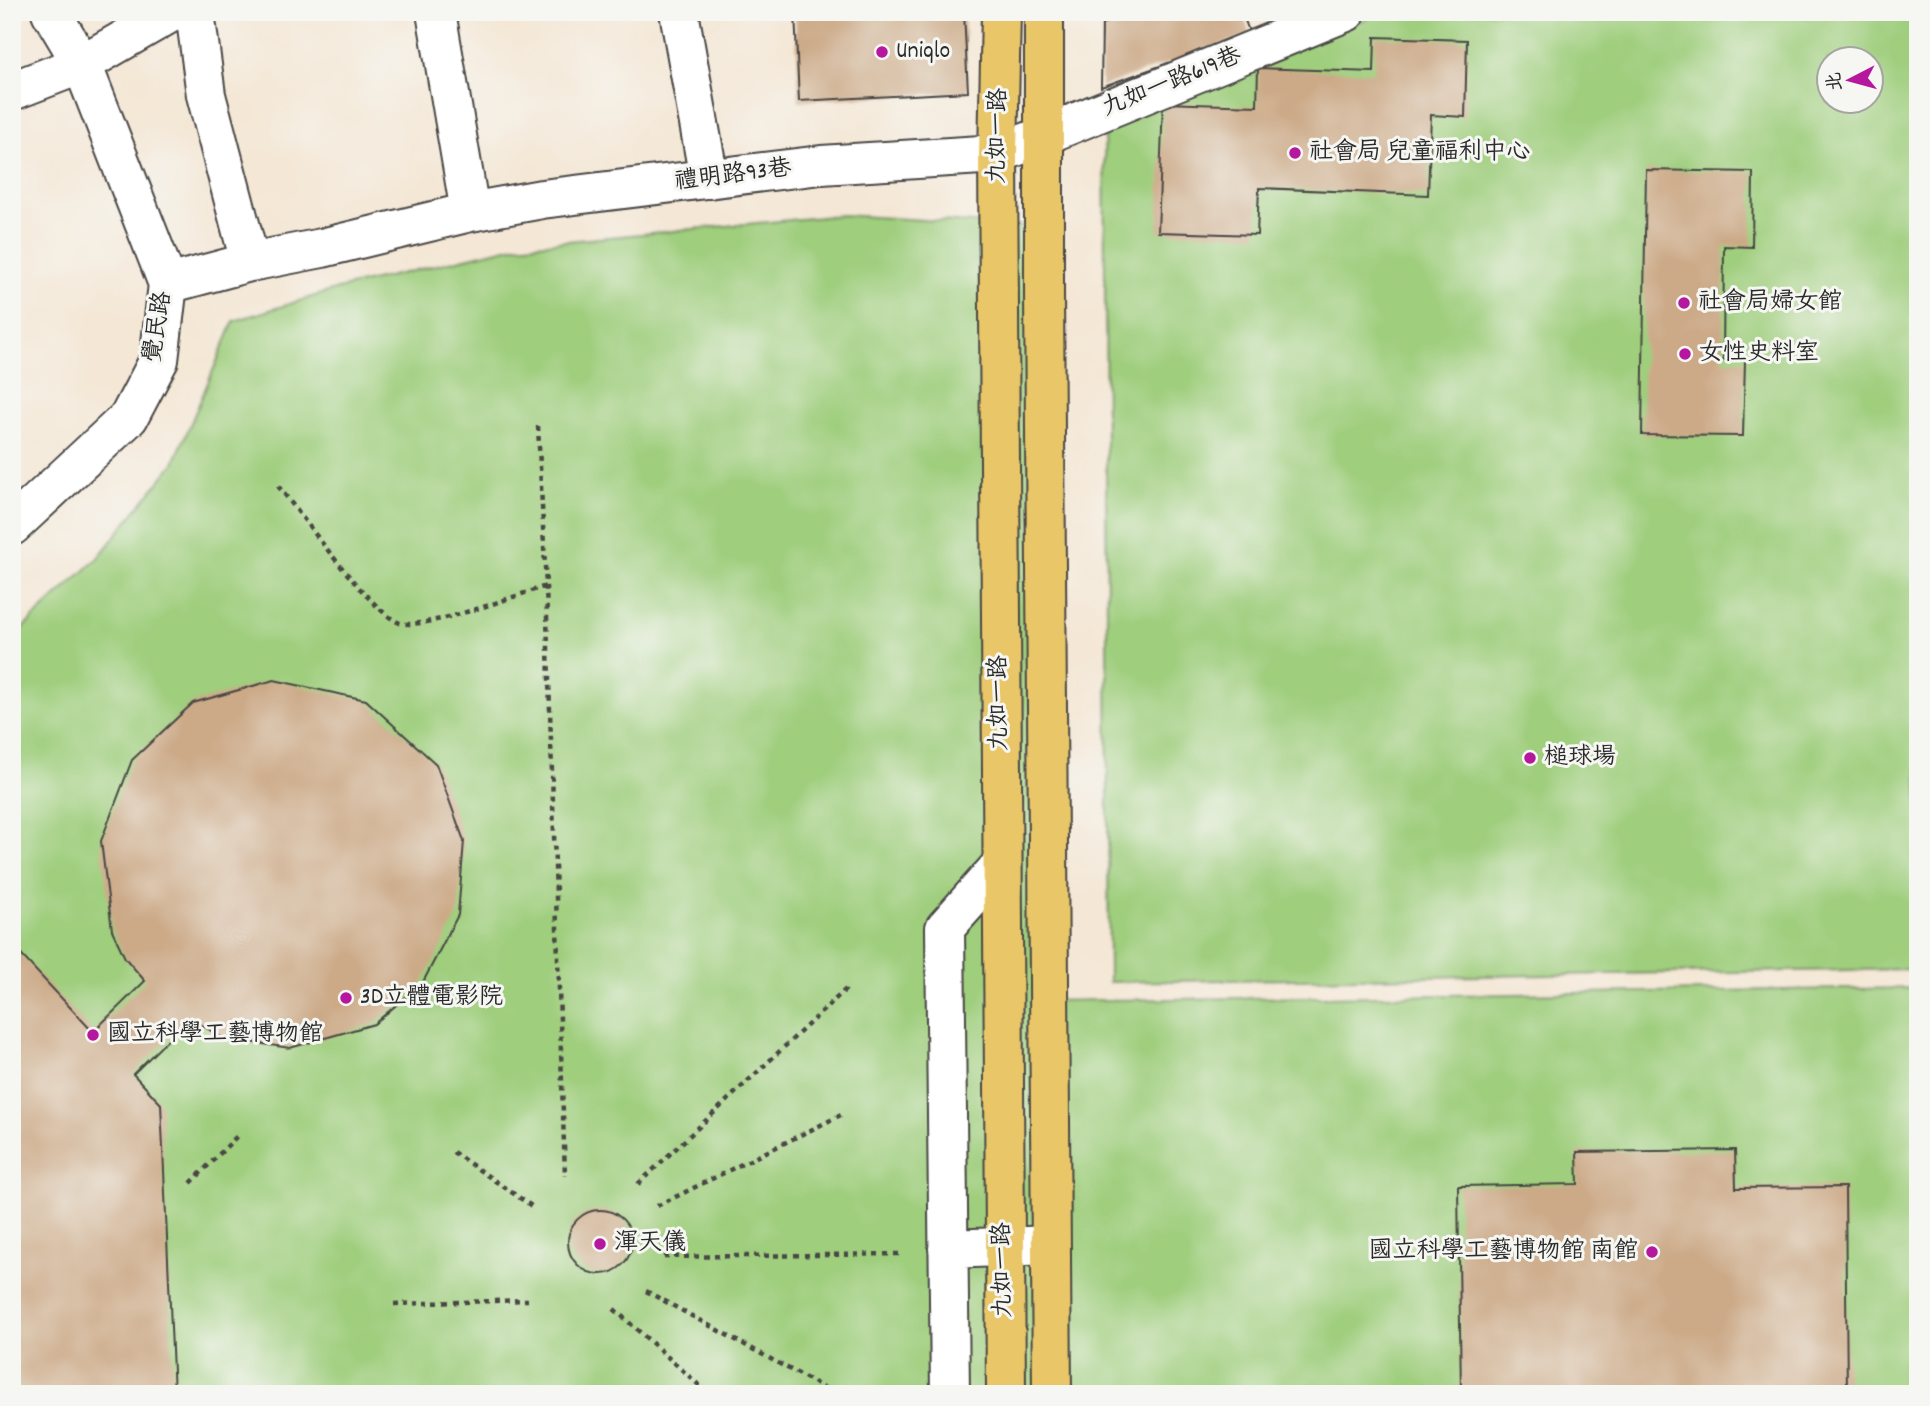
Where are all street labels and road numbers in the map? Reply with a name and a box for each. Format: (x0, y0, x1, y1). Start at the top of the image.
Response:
street label: 九如一路619巷 (1097, 40, 1247, 126)
street label: 九如一路 (981, 88, 1017, 184)
street label: 禮明路93巷 (673, 152, 793, 200)
street label: 覺民路 (137, 289, 181, 365)
street label: 九如一路 (983, 655, 1017, 751)
street label: 九如一路 (986, 1222, 1022, 1318)

